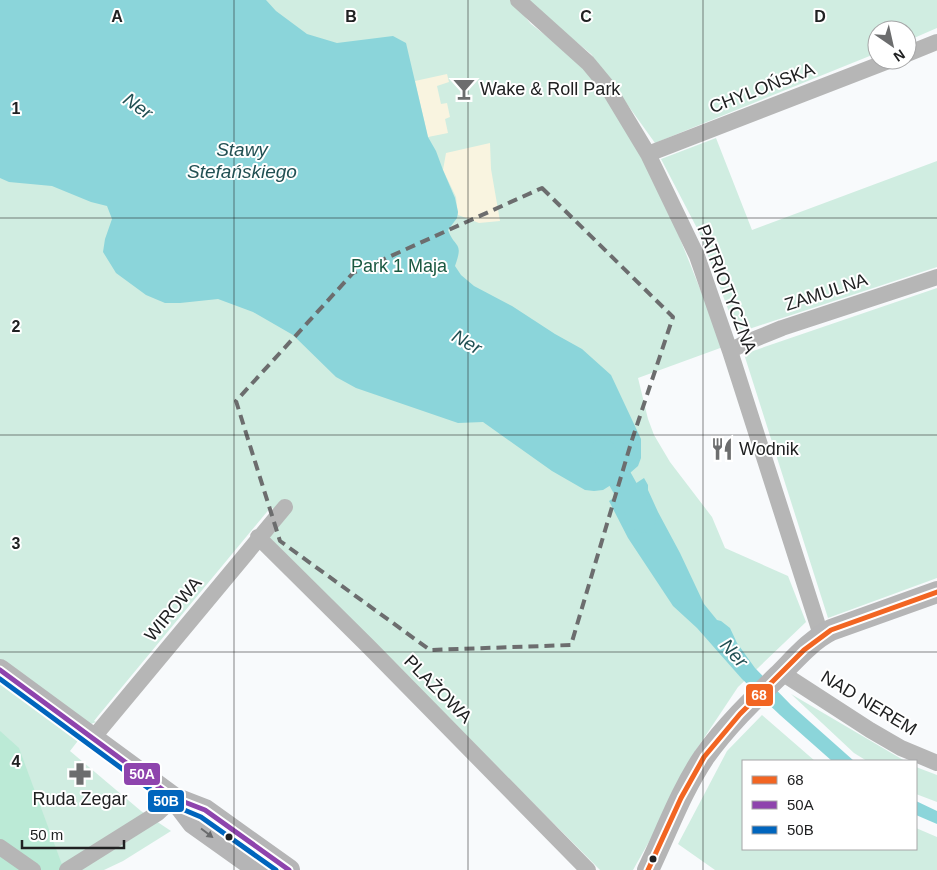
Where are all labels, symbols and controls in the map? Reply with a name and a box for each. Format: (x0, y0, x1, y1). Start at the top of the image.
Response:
text: A (111, 8, 123, 25)
text: B (345, 8, 357, 25)
text: C (580, 8, 592, 25)
text: D (814, 8, 826, 25)
north arrow (867, 20, 917, 70)
text: N (891, 46, 908, 65)
street label: CHYLOŃSKA (707, 59, 817, 117)
bar icon: Wake & Roll Park (451, 76, 477, 102)
place label: Wake & Roll Park (480, 79, 621, 99)
water label: Ner (119, 89, 157, 124)
text: 1 (12, 100, 21, 117)
water label: Stawy Stefańskiego (187, 139, 297, 182)
street label: PATRIOTYCZNA (693, 222, 761, 356)
park label: Park 1 Maja (351, 256, 448, 276)
street label: ZAMULNA (782, 269, 870, 315)
text: 2 (12, 318, 21, 335)
water label: Ner (448, 325, 486, 359)
restaurant icon: Wodnik (709, 436, 735, 462)
place label: Wodnik (739, 439, 800, 459)
text: 3 (12, 535, 21, 552)
street label: WIROWA (140, 573, 206, 645)
water label: Ner (716, 635, 752, 672)
street label: PLAŻOWA (400, 651, 476, 727)
street label: NAD NEREM (818, 667, 920, 739)
line badge: 68 (745, 683, 774, 707)
text: 68 (751, 687, 767, 703)
text: 4 (12, 753, 21, 770)
legend (742, 760, 917, 850)
pharmacy icon: Ruda Zegar (67, 761, 93, 787)
line badge: 50A (123, 762, 161, 786)
text: 50A (129, 766, 155, 782)
text: 68 (787, 771, 804, 788)
place label: Ruda Zegar (32, 789, 128, 809)
line badge: 50B (147, 789, 185, 813)
text: 50B (153, 793, 179, 809)
text: 50A (787, 796, 814, 813)
scale bar (22, 818, 125, 850)
text: 50B (787, 821, 814, 838)
text: 50 m (30, 826, 63, 843)
one-way arrow (200, 828, 214, 838)
unlabelled marker (224, 832, 234, 842)
unlabelled marker (648, 854, 658, 864)

